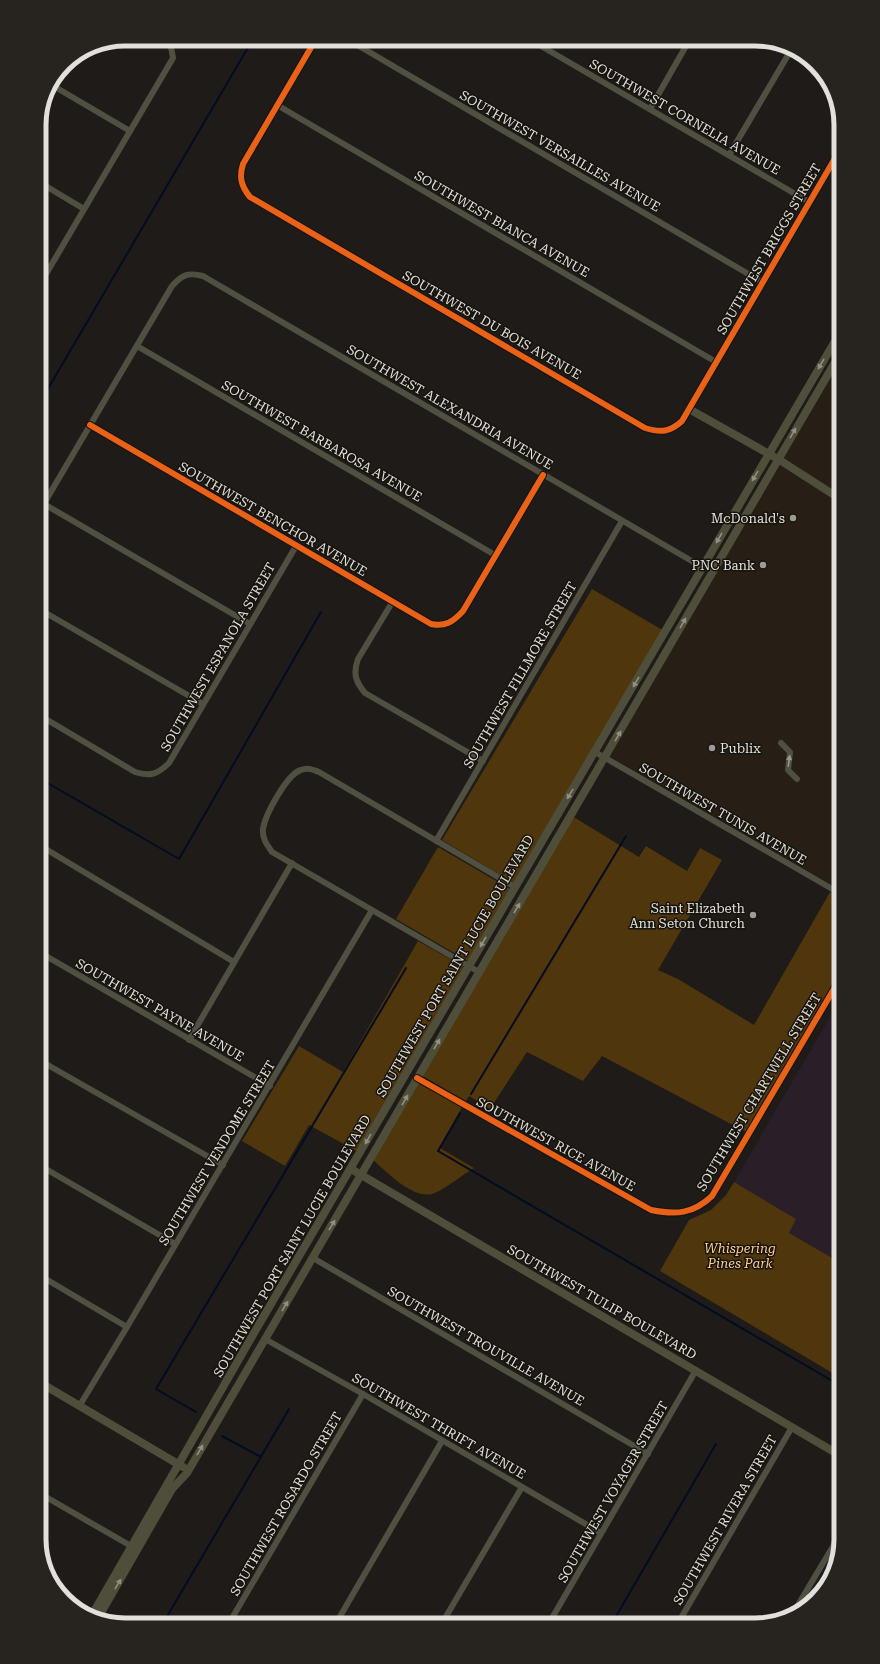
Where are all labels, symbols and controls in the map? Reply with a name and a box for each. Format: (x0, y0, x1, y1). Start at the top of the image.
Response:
street label: SOUTHWEST CORNELIA AVENUE (587, 56, 783, 178)
street label: SOUTHWEST VERSAILLES AVENUE (457, 87, 663, 215)
street label: SOUTHWEST BRIGGS STREET (714, 161, 824, 337)
street label: SOUTHWEST BIANCA AVENUE (412, 168, 592, 280)
street label: SOUTHWEST DU BOIS AVENUE (400, 268, 584, 382)
street label: SOUTHWEST ALEXANDRIA AVENUE (344, 342, 556, 472)
one-way arrow (818, 358, 825, 370)
street label: SOUTHWEST BARBAROSA AVENUE (219, 377, 425, 505)
one-way arrow (789, 427, 796, 439)
street label: SOUTHWEST BENCHOR AVENUE (176, 459, 370, 579)
one-way arrow (751, 470, 758, 482)
place label: McDonald's (711, 511, 785, 526)
marker: McDonald's (788, 513, 798, 523)
one-way arrow (715, 532, 722, 544)
place label: PNC Bank (692, 558, 755, 573)
street label: SOUTHWEST ESPANOLA STREET (158, 560, 278, 754)
marker: PNC Bank (758, 560, 768, 570)
street label: SOUTHWEST FILLMORE STREET (460, 579, 580, 771)
one-way arrow (680, 617, 687, 629)
one-way arrow (632, 676, 639, 688)
one-way arrow (615, 730, 622, 742)
place label: Publix (720, 741, 761, 756)
marker: Publix (707, 743, 717, 753)
one-way arrow (786, 754, 792, 767)
street label: SOUTHWEST TUNIS AVENUE (637, 760, 809, 868)
one-way arrow (566, 789, 574, 799)
street label: SOUTHWEST PORT SAINT LUCIE BOULEVARD (373, 832, 537, 1100)
place label: Saint Elizabeth Ann Seton Church (629, 901, 746, 931)
one-way arrow (513, 902, 520, 914)
marker: Saint Elizabeth Ann Seton Church (748, 910, 758, 920)
one-way arrow (480, 936, 487, 948)
street label: SOUTHWEST PAYNE AVENUE (73, 956, 247, 1064)
street label: SOUTHWEST CHARTWELL STREET (694, 990, 824, 1194)
one-way arrow (433, 1039, 440, 1050)
street label: SOUTHWEST VENDOME STREET (156, 1058, 278, 1248)
one-way arrow (401, 1094, 408, 1106)
street label: SOUTHWEST RICE AVENUE (474, 1094, 638, 1194)
street label: SOUTHWEST PORT SAINT LUCIE BOULEVARD (210, 1112, 374, 1380)
one-way arrow (365, 1133, 372, 1145)
one-way arrow (329, 1219, 336, 1230)
park label: Whispering Pines Park (704, 1241, 776, 1271)
street label: SOUTHWEST TULIP BOULEVARD (505, 1242, 699, 1362)
street label: SOUTHWEST TROUVILLE AVENUE (385, 1283, 587, 1409)
one-way arrow (281, 1300, 288, 1312)
street label: SOUTHWEST THRIFT AVENUE (350, 1370, 528, 1482)
street label: SOUTHWEST VOYAGER STREET (555, 1398, 671, 1585)
street label: SOUTHWEST ROSARDO STREET (227, 1409, 345, 1598)
street label: SOUTHWEST RIVERA STREET (670, 1432, 780, 1608)
one-way arrow (197, 1444, 204, 1455)
one-way arrow (115, 1578, 122, 1590)

